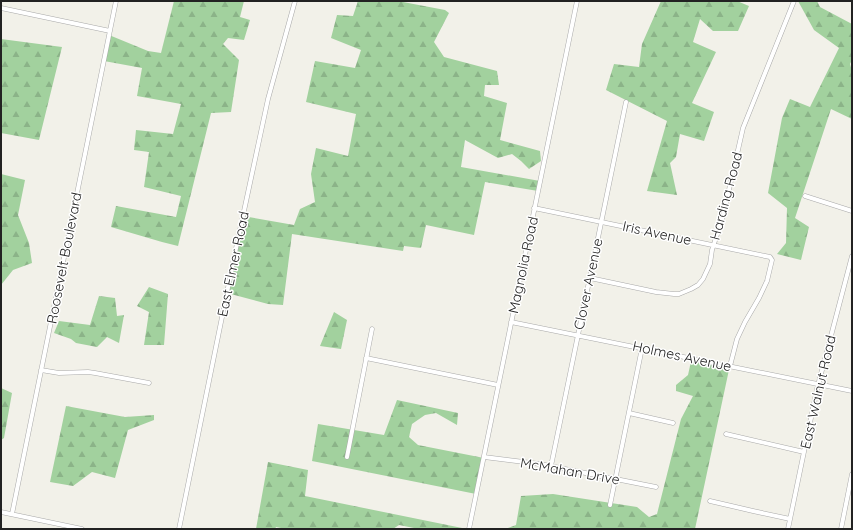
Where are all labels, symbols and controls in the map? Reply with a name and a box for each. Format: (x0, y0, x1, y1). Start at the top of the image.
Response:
street label: Harding Road (706, 150, 746, 242)
street label: Roosevelt Boulevard (42, 191, 86, 325)
street label: East Elmer Road (213, 210, 253, 318)
street label: Magnolia Road (504, 215, 542, 315)
street label: Iris Avenue (621, 217, 693, 249)
street label: Clover Avenue (570, 237, 606, 331)
street label: East Walnut Road (796, 333, 840, 451)
street label: Holmes Avenue (631, 337, 733, 375)
street label: McMahan Drive (519, 453, 621, 489)

